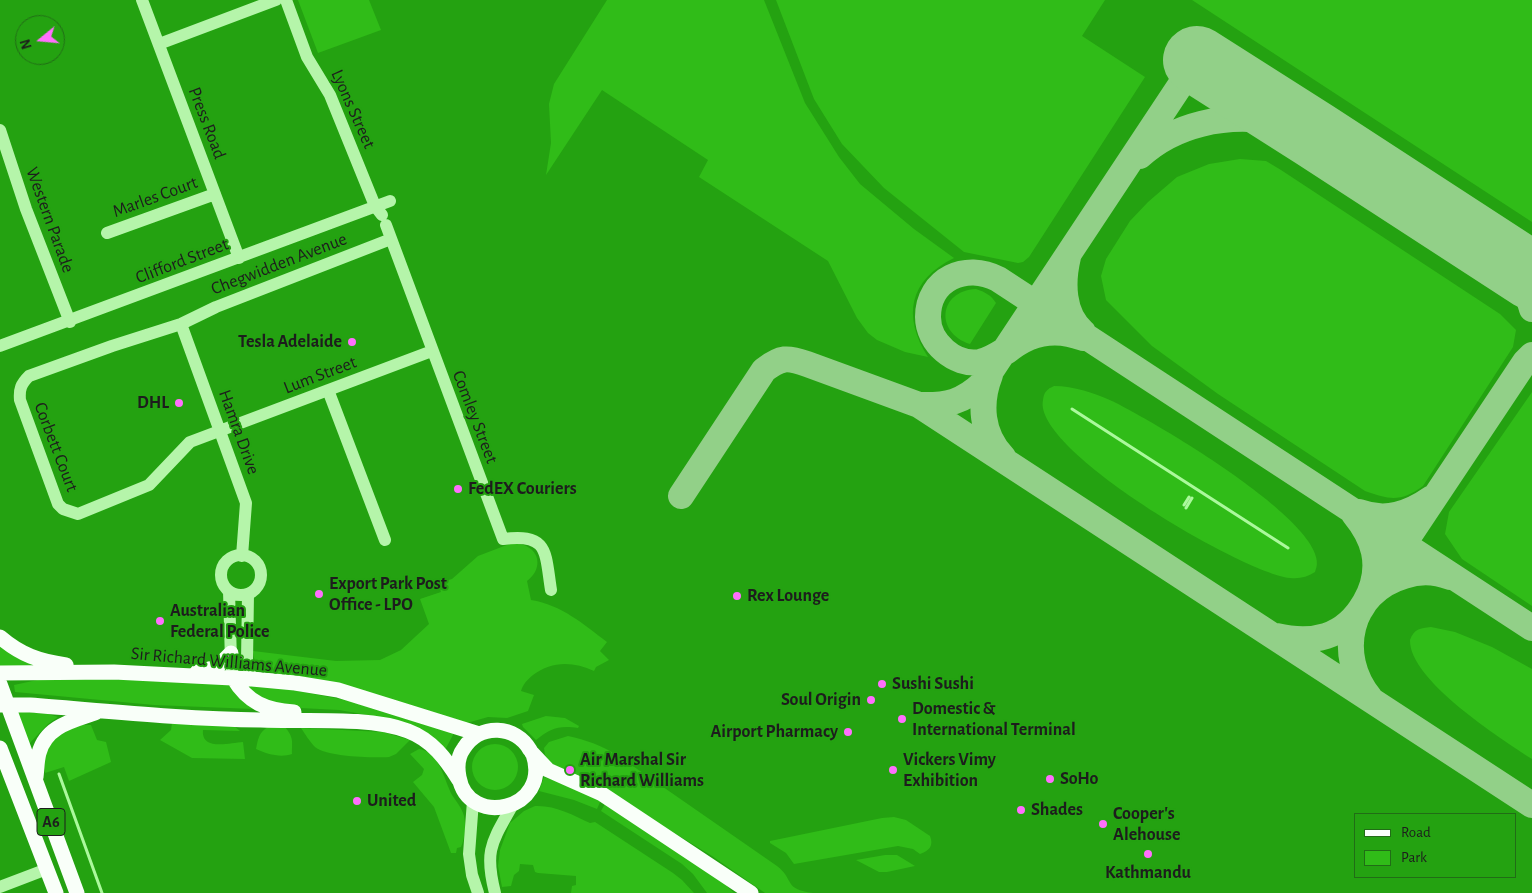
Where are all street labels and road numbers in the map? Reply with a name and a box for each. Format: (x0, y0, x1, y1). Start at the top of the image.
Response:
street label: Lyons Street (326, 66, 380, 152)
street label: Press Road (183, 84, 231, 162)
street label: Western Parade (21, 164, 79, 276)
street label: Marles Court (110, 172, 200, 222)
street label: Chegwidden Avenue (208, 228, 350, 300)
street label: Clifford Street (132, 233, 232, 289)
street label: Lum Street (281, 351, 359, 399)
street label: Comley Street (447, 367, 503, 467)
street label: Hamra Drive (214, 387, 264, 477)
street label: Corbett Court (29, 399, 83, 495)
street label: Sir Richard Williams Avenue (130, 643, 328, 681)
road number: A6 (37, 809, 65, 836)

